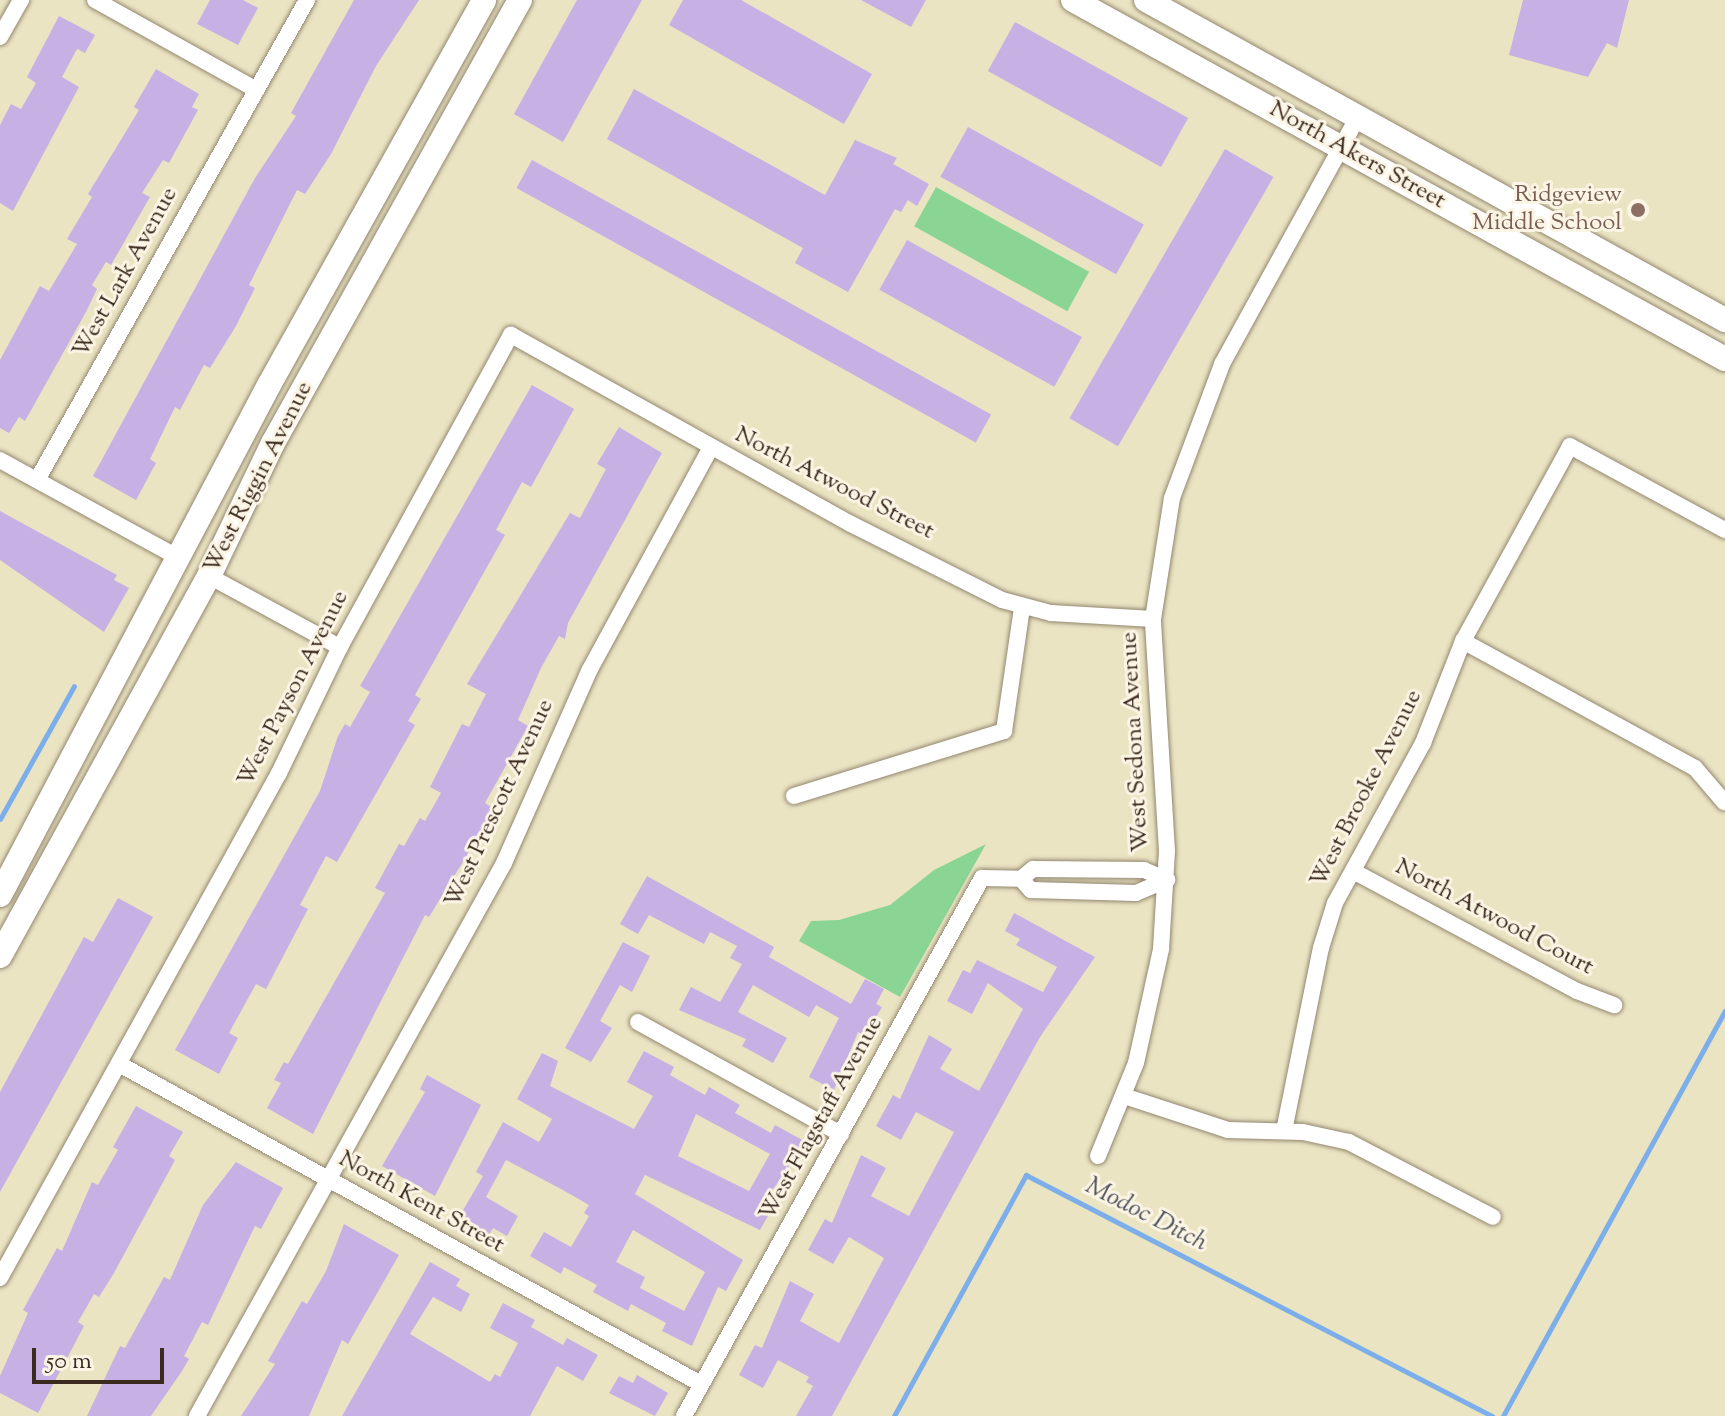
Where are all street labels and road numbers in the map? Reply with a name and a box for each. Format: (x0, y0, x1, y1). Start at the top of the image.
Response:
street label: North Akers Street (1264, 96, 1450, 216)
street label: West Lark Avenue (67, 183, 185, 363)
street label: West Riggin Avenue (198, 377, 320, 579)
street label: North Atwood Street (729, 421, 939, 547)
street label: West Payson Avenue (232, 586, 356, 792)
street label: West Sedona Avenue (1116, 631, 1156, 853)
street label: West Brooke Avenue (1305, 686, 1429, 892)
street label: West Prescott Avenue (439, 695, 561, 913)
street label: North Atwood Court (1390, 853, 1598, 983)
street label: West Flagstaff Avenue (754, 1012, 890, 1226)
street label: North Kent Street (333, 1146, 509, 1260)

